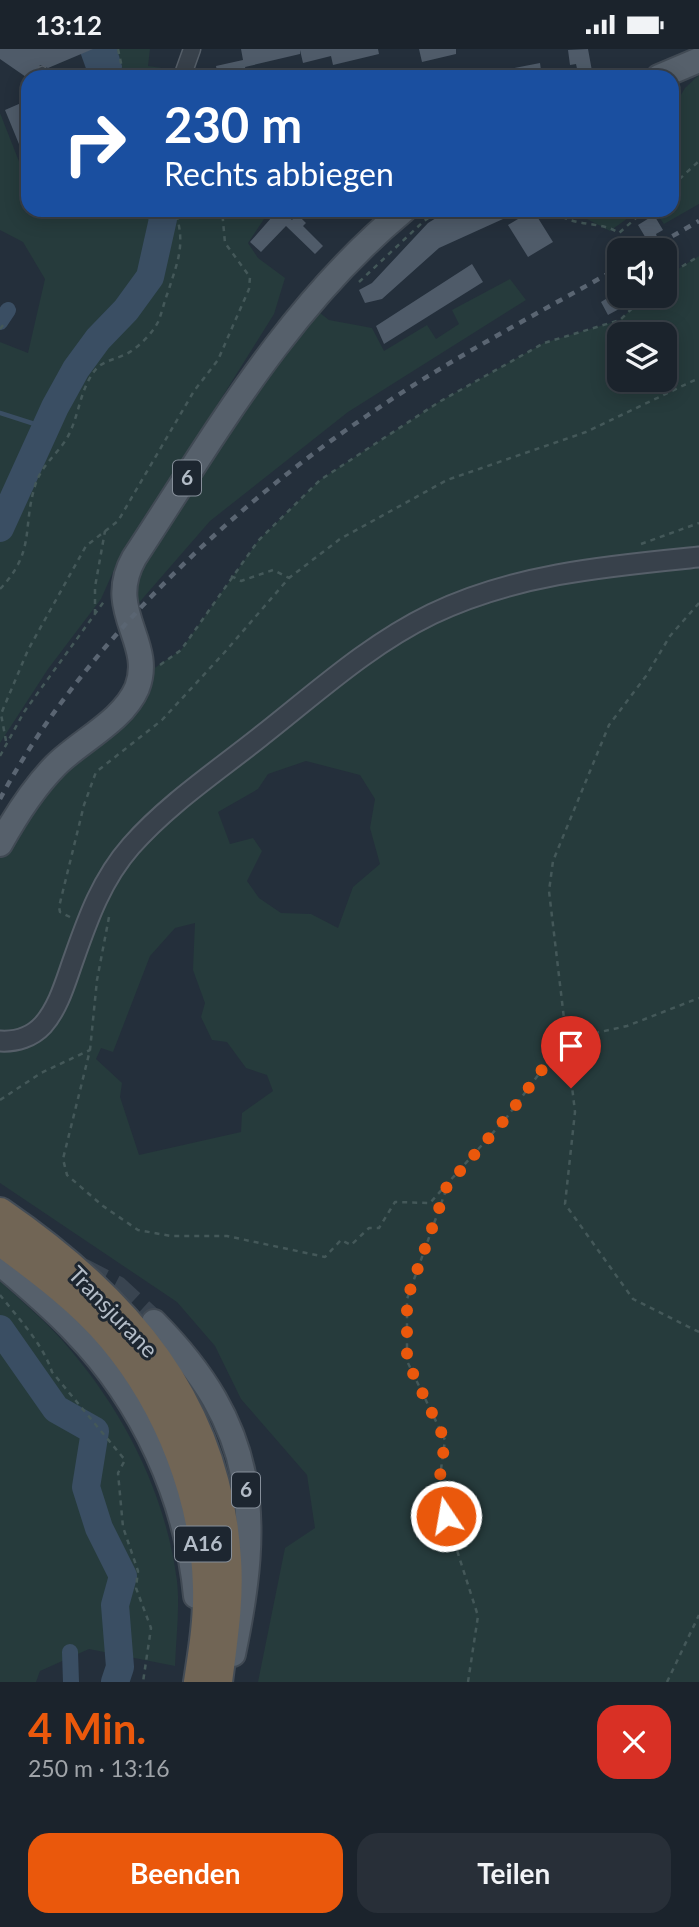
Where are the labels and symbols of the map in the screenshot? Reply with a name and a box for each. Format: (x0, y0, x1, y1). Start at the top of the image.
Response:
road number: 6 (173, 461, 201, 495)
pin (541, 1016, 601, 1088)
street label: Transjurane (63, 1260, 164, 1363)
road number: 6 (232, 1473, 260, 1507)
position arrow (409, 1479, 483, 1553)
road number: A16 (175, 1527, 231, 1561)

